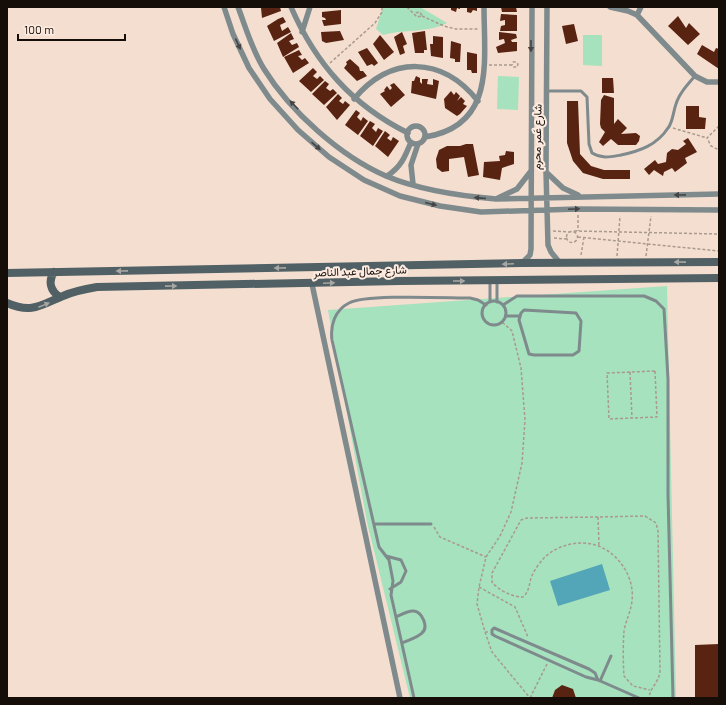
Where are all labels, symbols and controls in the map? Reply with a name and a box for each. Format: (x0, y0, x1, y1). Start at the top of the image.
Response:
scale bar (18, 16, 125, 42)
text: 100 m (24, 22, 54, 36)
one-way arrow (235, 38, 241, 49)
one-way arrow (528, 40, 534, 53)
one-way arrow (289, 100, 298, 110)
street label: شارع عَمر محرم (529, 104, 546, 170)
one-way arrow (311, 141, 321, 150)
one-way arrow (674, 191, 686, 198)
one-way arrow (474, 194, 486, 201)
one-way arrow (424, 201, 437, 207)
one-way arrow (568, 206, 581, 212)
one-way arrow (673, 259, 686, 265)
one-way arrow (502, 260, 514, 267)
street label: شارع جمال عبد الناصر (312, 262, 407, 281)
one-way arrow (274, 265, 286, 272)
one-way arrow (115, 268, 128, 274)
one-way arrow (453, 278, 466, 284)
one-way arrow (323, 280, 336, 286)
one-way arrow (165, 282, 177, 289)
one-way arrow (39, 301, 51, 307)

